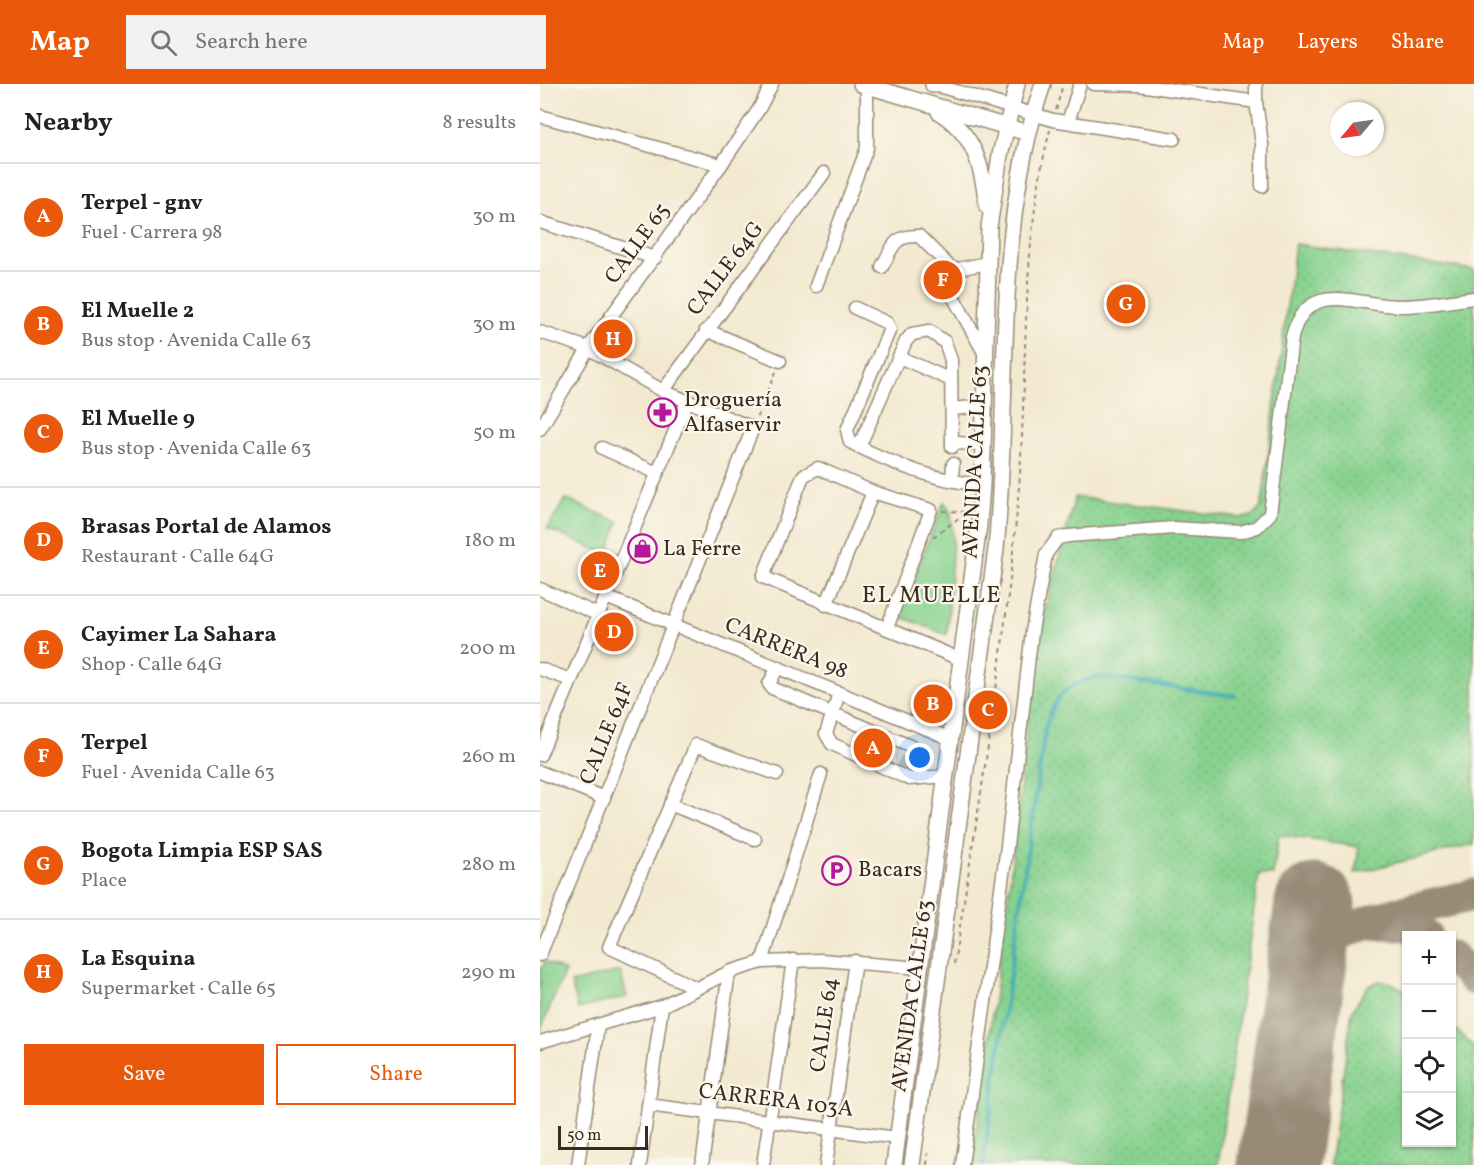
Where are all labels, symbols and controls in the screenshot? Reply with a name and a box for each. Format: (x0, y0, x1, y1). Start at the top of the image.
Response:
search box (126, 15, 546, 69)
text: Map (30, 23, 90, 62)
icon: search (147, 26, 180, 59)
text: Search here (195, 27, 308, 58)
text: Map (1222, 28, 1264, 57)
text: Layers (1297, 28, 1358, 57)
text: Share (1391, 28, 1444, 57)
north arrow (1330, 102, 1384, 156)
text: Nearby (24, 105, 113, 141)
text: 8 results (443, 109, 516, 137)
text: Terpel - gnv (81, 188, 203, 219)
street label: CALLE 65 (598, 197, 678, 291)
text: A (36, 203, 51, 231)
text: 30 m (472, 203, 516, 231)
street label: CALLE 64G (680, 215, 772, 323)
text: Fuel · Carrera 98 (81, 219, 222, 247)
pin: F (924, 258, 962, 302)
pin: G (1106, 282, 1146, 326)
text: El Muelle 2 (81, 296, 194, 327)
text: B (37, 311, 50, 339)
text: 30 m (472, 311, 516, 339)
pin: H (594, 316, 632, 362)
text: Bus stop · Avenida Calle 63 (81, 327, 311, 355)
street label: AVENIDA CALLE 63 (955, 364, 997, 560)
place label: Droguería Alfaservir (684, 385, 782, 441)
pharmacy icon: Droguería Alfaservir (647, 397, 679, 429)
text: El Muelle 9 (81, 404, 195, 435)
text: C (37, 419, 50, 447)
text: 50 m (473, 419, 516, 447)
text: Bus stop · Avenida Calle 63 (81, 435, 311, 463)
text: Brasas Portal de Alamos (81, 512, 332, 543)
text: D (36, 527, 51, 555)
text: 180 m (464, 527, 516, 555)
shop icon: La Ferre (626, 533, 658, 565)
place label: La Ferre (663, 534, 741, 565)
text: Restaurant · Calle 64G (81, 543, 274, 571)
pin: E (580, 548, 620, 594)
district label: EL MUELLE (862, 579, 1002, 613)
pin: D (594, 610, 634, 654)
street label: CARRERA 98 (720, 610, 852, 688)
text: Cayimer La Sahara (81, 620, 276, 651)
text: E (37, 635, 50, 663)
text: 200 m (459, 635, 516, 663)
text: Shop · Calle 64G (81, 651, 223, 679)
street label: CALLE 64F (572, 678, 642, 790)
pin: B (914, 682, 952, 726)
pin: C (968, 688, 1008, 732)
pin: A (854, 726, 892, 770)
text: Terpel (81, 728, 148, 759)
text: F (38, 743, 49, 771)
text: 260 m (461, 743, 516, 771)
your location (905, 743, 934, 772)
text: Fuel · Avenida Calle 63 (81, 759, 275, 787)
text: Bogota Limpia ESP SAS (81, 836, 323, 867)
text: G (36, 851, 51, 879)
text: 280 m (461, 851, 516, 879)
parking icon: Bacars (821, 854, 853, 886)
place label: Bacars (858, 855, 922, 886)
text: Place (81, 867, 127, 895)
street label: AVENIDA CALLE 63 (884, 898, 942, 1094)
map controls (1402, 931, 1456, 1147)
button: + (1402, 931, 1456, 985)
text: La Esquina (81, 944, 195, 975)
text: H (36, 959, 51, 987)
text: 290 m (461, 959, 516, 987)
text: Supermarket · Calle 65 (81, 975, 276, 1003)
street label: CALLE 64 (803, 976, 847, 1074)
button: − (1402, 985, 1456, 1039)
button: locate (1402, 1039, 1456, 1093)
button: Save (24, 1044, 264, 1105)
button: Share (276, 1044, 516, 1105)
street label: CARRERA 103A (697, 1076, 855, 1126)
button: layers (1402, 1093, 1456, 1147)
scale bar (558, 1123, 648, 1150)
text: 50 m (567, 1125, 601, 1147)

